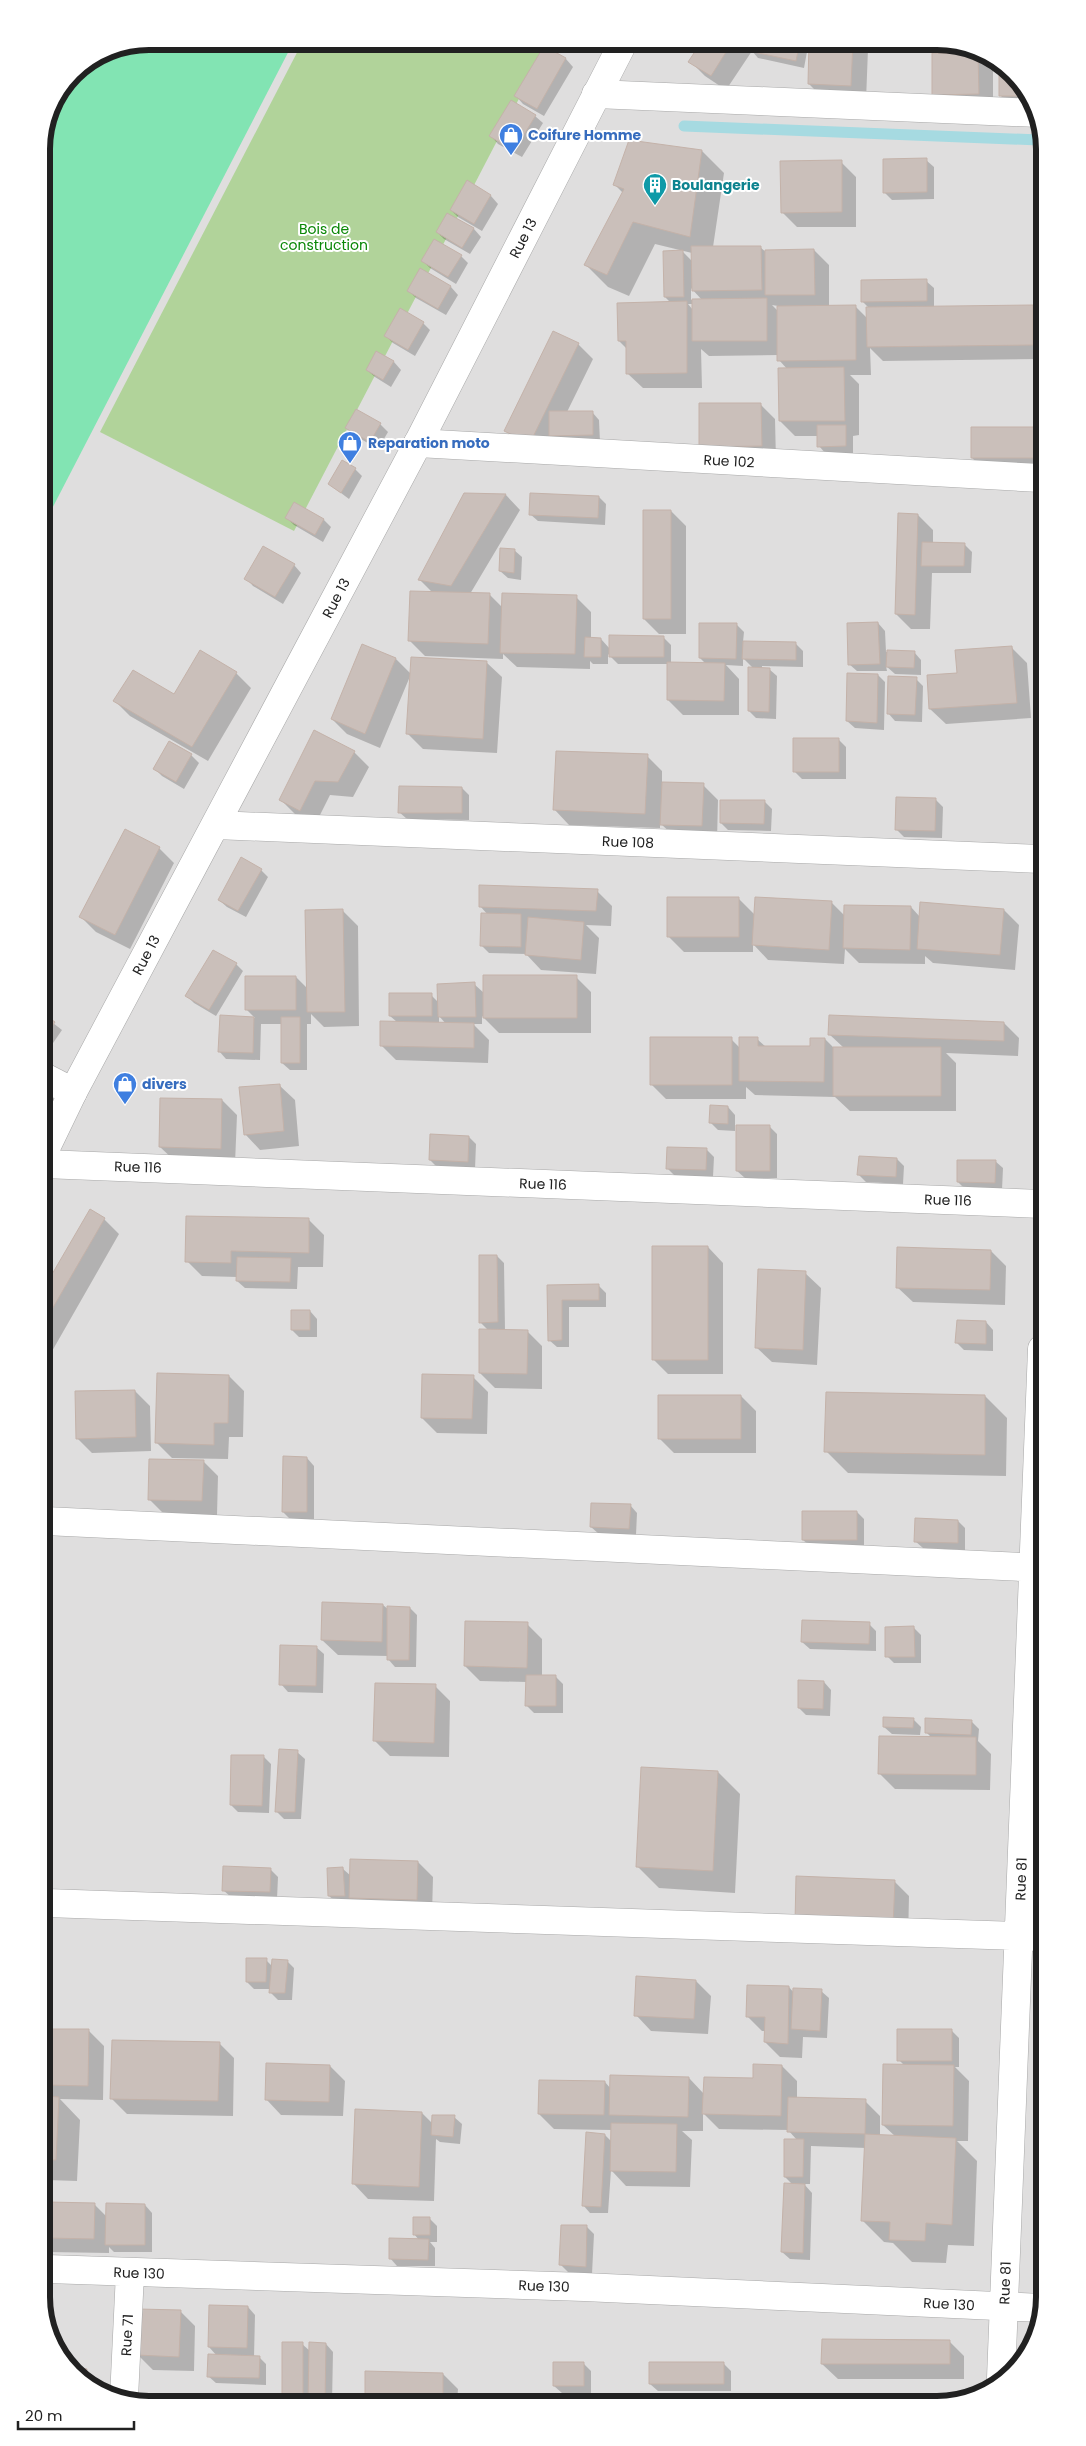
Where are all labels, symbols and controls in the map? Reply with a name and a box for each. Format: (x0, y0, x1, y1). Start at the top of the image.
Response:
shop icon: Coifure Homme (498, 122, 524, 156)
place label: Coifure Homme (528, 125, 642, 145)
building icon: Boulangerie (642, 172, 668, 206)
place label: Boulangerie (672, 175, 760, 195)
street label: Rue 13 (504, 214, 542, 262)
park label: Bois de construction (280, 219, 368, 255)
shop icon: Reparation moto (337, 430, 363, 464)
place label: Reparation moto (368, 433, 490, 453)
street label: Rue 102 (703, 450, 755, 472)
street label: Rue 13 (317, 574, 355, 622)
street label: Rue 108 (602, 831, 654, 853)
street label: Rue 13 (127, 931, 165, 979)
shop icon: divers (112, 1071, 138, 1105)
place label: divers (142, 1074, 187, 1094)
street label: Rue 116 (114, 1156, 162, 1178)
street label: Rue 116 (519, 1173, 567, 1195)
street label: Rue 116 (924, 1189, 972, 1211)
street label: Rue 81 (1010, 1857, 1032, 1901)
street label: Rue 81 (994, 2261, 1016, 2305)
street label: Rue 130 (113, 2262, 165, 2284)
street label: Rue 130 (518, 2275, 570, 2297)
street label: Rue 130 (923, 2293, 975, 2315)
street label: Rue 71 (116, 2313, 138, 2357)
scale bar (18, 2398, 134, 2430)
text: 20 m (25, 2405, 63, 2426)

